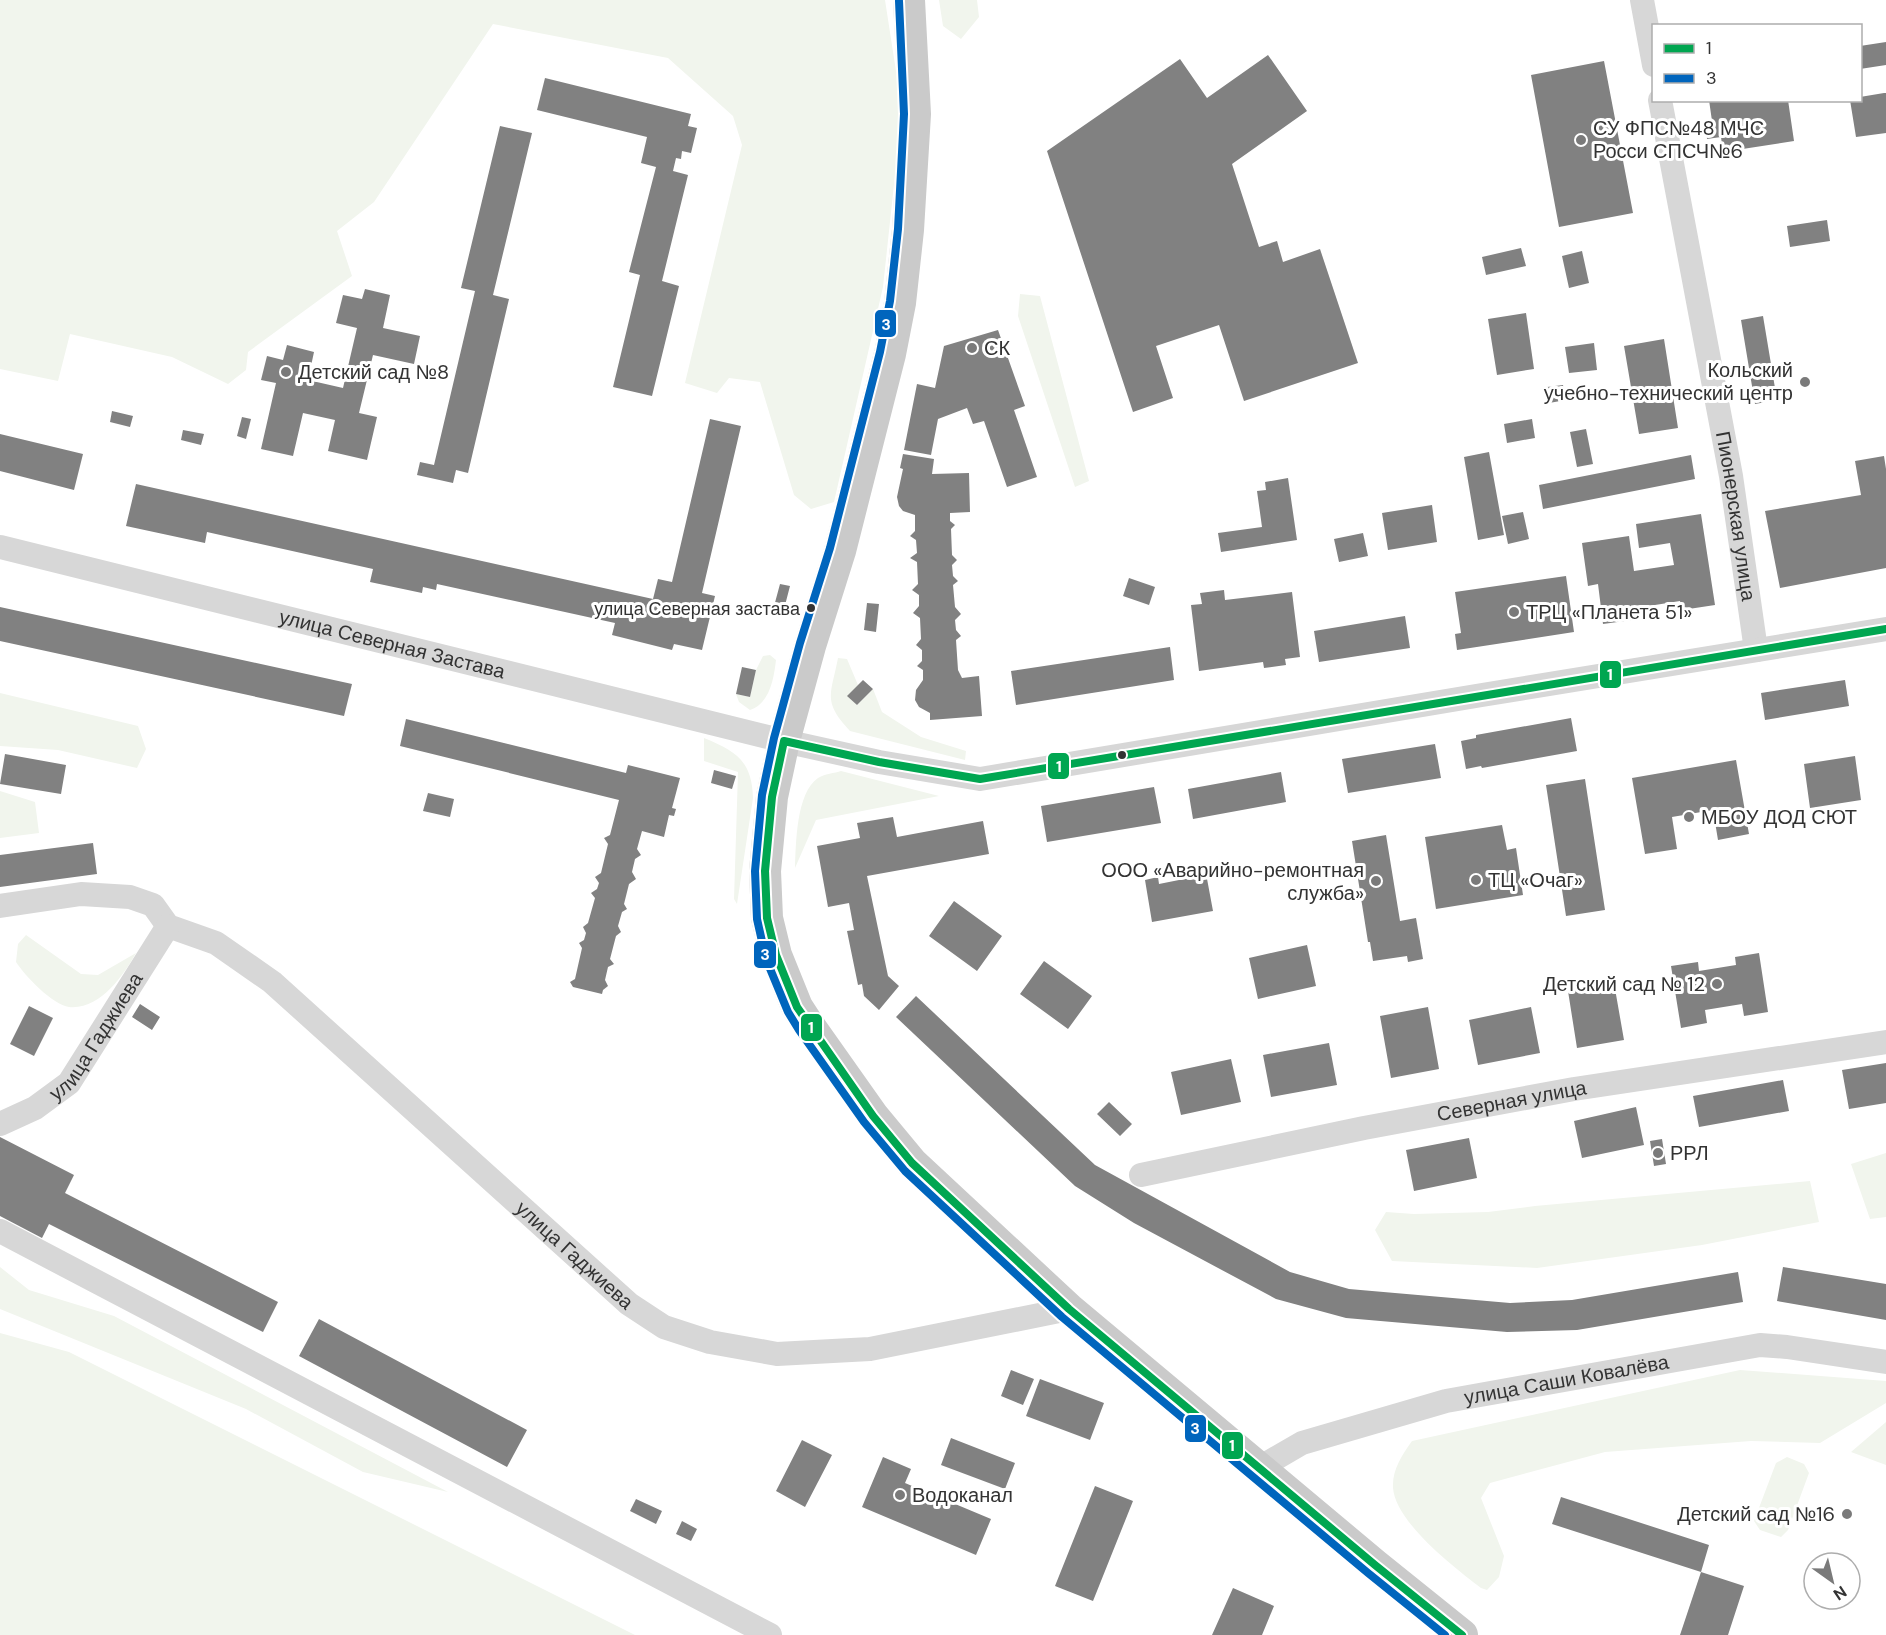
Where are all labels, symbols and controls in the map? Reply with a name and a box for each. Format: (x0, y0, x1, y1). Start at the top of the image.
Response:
legend (1652, 24, 1862, 102)
text: 1 (1706, 36, 1712, 60)
text: 3 (1706, 66, 1717, 90)
place label: СУ ФПС№48 МЧС Росси СПСЧ№6 (1593, 115, 1764, 164)
marker: СУ ФПС№48 МЧС Росси СПСЧ№6 (1574, 133, 1588, 147)
line badge: 3 (874, 309, 897, 338)
text: 3 (881, 314, 891, 335)
place label: СК (984, 335, 1010, 361)
marker: СК (965, 341, 979, 355)
place label: Кольский учебно-технический центр (1544, 357, 1793, 406)
place label: Детский сад №8 (298, 359, 449, 385)
marker: Детский сад №8 (279, 365, 293, 379)
marker: Кольский учебно-технический центр (1798, 375, 1812, 389)
street label: Пионерская улица (1710, 429, 1762, 604)
place label: улица Северная застава (594, 597, 801, 621)
place label: ТРЦ «Планета 51» (1526, 599, 1692, 625)
marker: улица Северная застава (805, 602, 817, 614)
street label: улица Северная Застава (277, 604, 509, 685)
marker: ТРЦ «Планета 51» (1507, 605, 1521, 619)
line badge: 1 (1599, 660, 1622, 689)
text: 1 (1607, 664, 1613, 685)
unlabelled marker (1116, 749, 1128, 761)
line badge: 1 (1047, 752, 1070, 780)
text: 1 (1056, 756, 1062, 777)
place label: МБОУ ДОД СЮТ (1701, 804, 1857, 830)
marker: МБОУ ДОД СЮТ (1682, 810, 1696, 824)
place label: ООО «Аварийно-ремонтная служба» (1101, 857, 1364, 906)
place label: ТЦ «Очаг» (1488, 867, 1583, 893)
marker: ТЦ «Очаг» (1469, 873, 1483, 887)
marker: ООО «Аварийно-ремонтная служба» (1369, 874, 1383, 888)
line badge: 3 (753, 940, 777, 969)
text: 3 (760, 944, 770, 965)
street label: улица Гаджиева (44, 967, 149, 1106)
place label: Детский сад № 12 (1543, 971, 1705, 997)
marker: Детский сад № 12 (1710, 977, 1724, 991)
line badge: 1 (800, 1013, 823, 1042)
text: 1 (808, 1017, 814, 1038)
street label: Северная улица (1435, 1074, 1589, 1127)
place label: РРЛ (1670, 1140, 1709, 1166)
marker: РРЛ (1651, 1146, 1665, 1160)
street label: улица Гаджиева (510, 1195, 640, 1316)
street label: улица Саши Ковалёва (1462, 1348, 1672, 1411)
line badge: 3 (1184, 1414, 1207, 1443)
text: 3 (1190, 1418, 1200, 1439)
line badge: 1 (1221, 1431, 1244, 1460)
text: 1 (1229, 1435, 1235, 1456)
place label: Водоканал (912, 1482, 1013, 1508)
marker: Водоканал (893, 1488, 907, 1502)
place label: Детский сад №16 (1677, 1501, 1835, 1527)
marker: Детский сад №16 (1840, 1507, 1854, 1521)
north arrow (1802, 1551, 1862, 1611)
text: N (1829, 1581, 1851, 1605)

